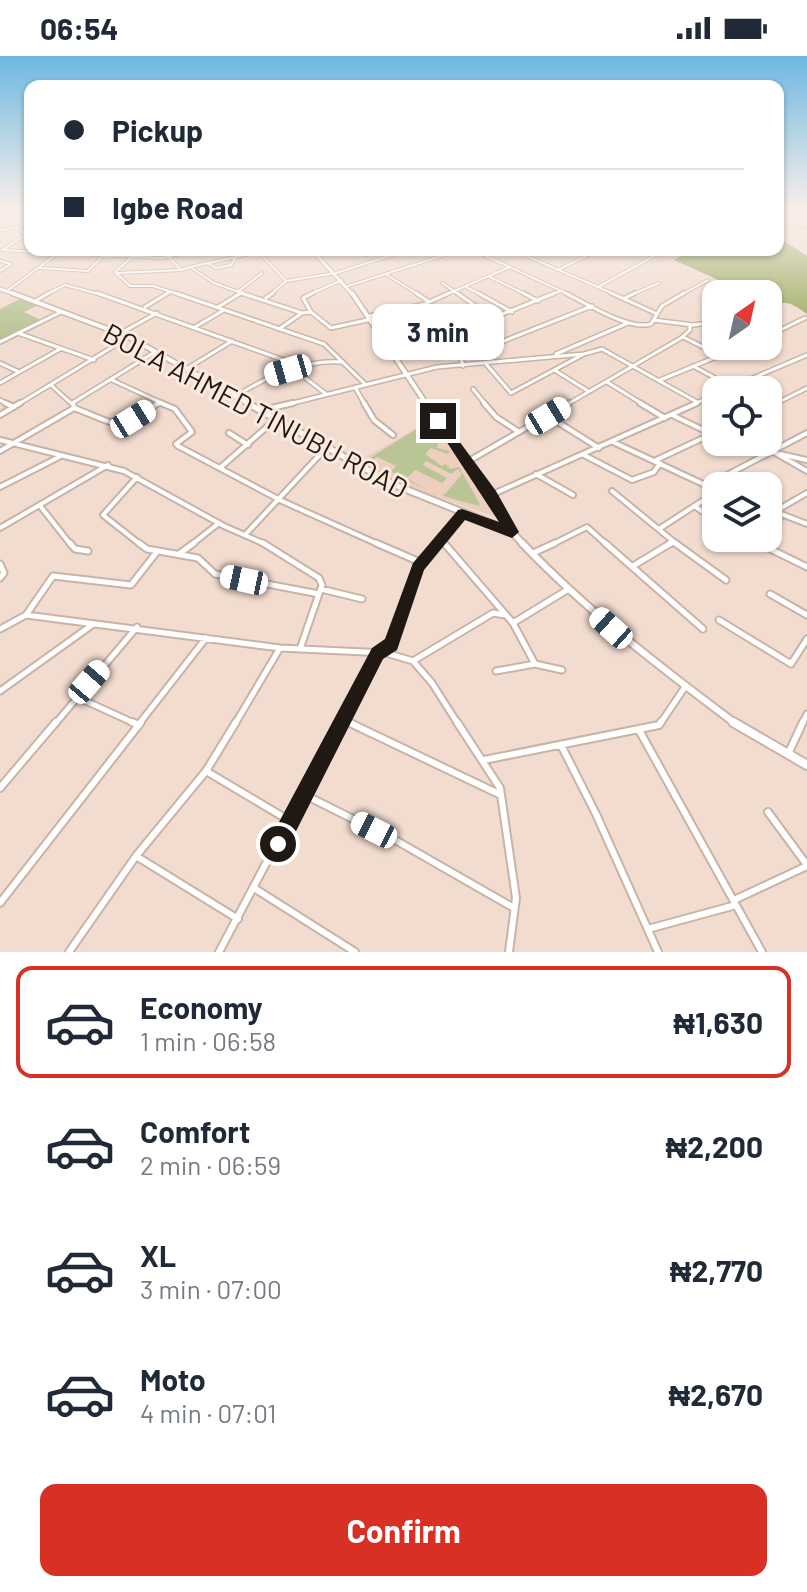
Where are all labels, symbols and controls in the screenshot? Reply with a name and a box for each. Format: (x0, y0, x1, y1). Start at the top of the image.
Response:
text: 06:54 (40, 10, 118, 46)
text: Pickup (112, 112, 203, 148)
text: Igbe Road (112, 189, 244, 225)
north arrow (702, 280, 782, 360)
map controls (702, 280, 782, 552)
callout: 3 min (372, 305, 504, 361)
street label: BOLA AHMED TINUBU ROAD (98, 315, 414, 505)
text: 3 min (407, 316, 469, 347)
car (262, 352, 314, 388)
button: locate (702, 376, 782, 456)
car (521, 393, 575, 439)
car (106, 396, 160, 442)
route end (420, 403, 456, 439)
button: layers (702, 472, 782, 552)
car (218, 563, 270, 597)
car (585, 603, 637, 653)
car (64, 656, 114, 708)
car (347, 808, 401, 852)
route start (260, 826, 296, 862)
icon: car (44, 986, 116, 1058)
text: Economy (140, 989, 263, 1025)
text: ₦1,630 (673, 1004, 763, 1040)
text: 1 min · 06:58 (140, 1025, 276, 1056)
icon: car (44, 1110, 116, 1182)
text: Comfort (140, 1113, 250, 1149)
text: ₦2,200 (666, 1128, 763, 1164)
text: 2 min · 06:59 (140, 1149, 281, 1180)
icon: car (44, 1234, 116, 1306)
text: XL (140, 1237, 176, 1273)
text: ₦2,770 (670, 1252, 763, 1288)
text: 3 min · 07:00 (140, 1273, 282, 1304)
icon: car (44, 1358, 116, 1430)
text: Moto (140, 1361, 206, 1397)
text: ₦2,670 (668, 1376, 763, 1412)
text: 4 min · 07:01 (140, 1397, 276, 1428)
button: Confirm (40, 1484, 767, 1576)

